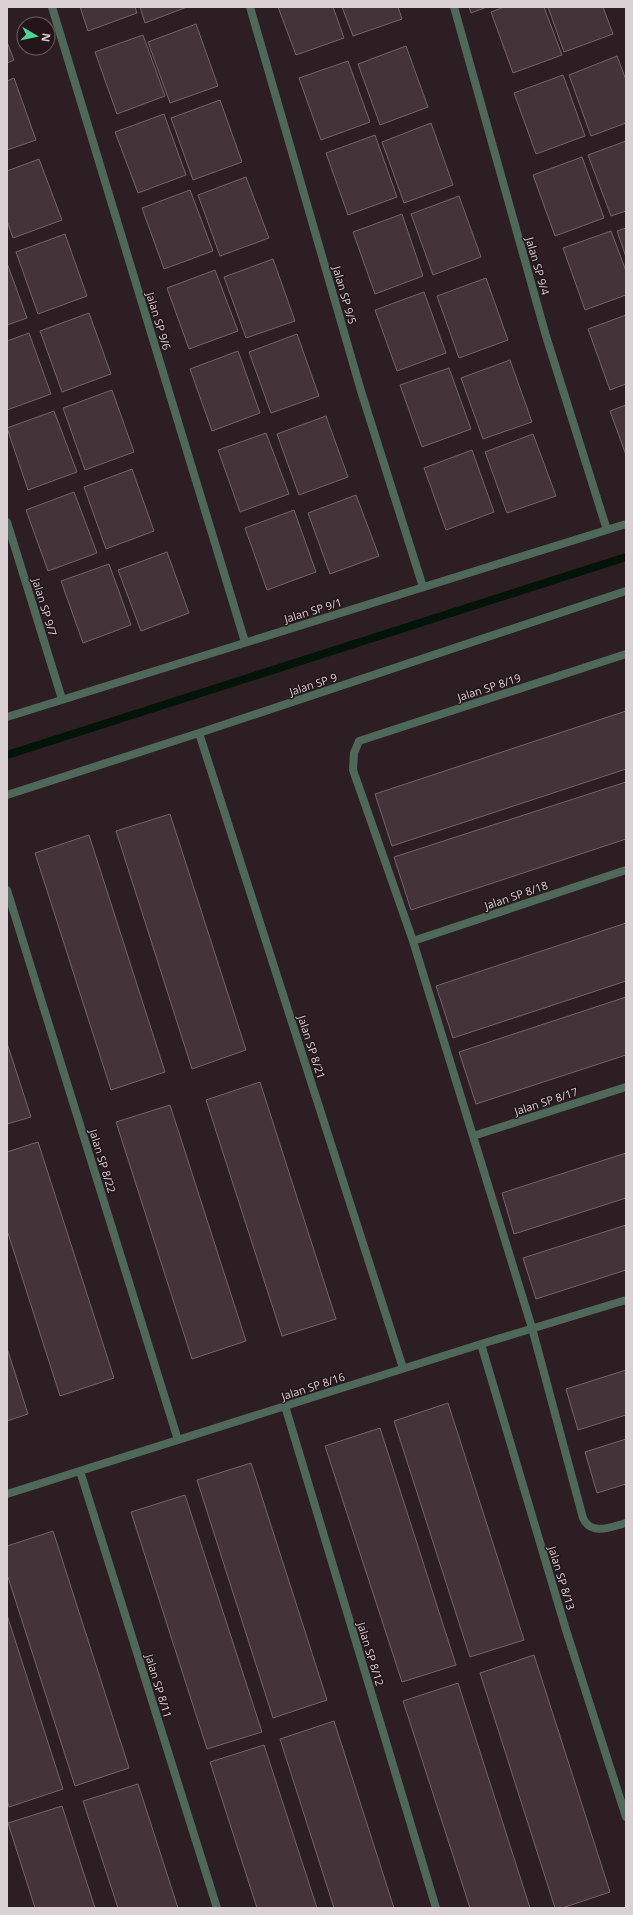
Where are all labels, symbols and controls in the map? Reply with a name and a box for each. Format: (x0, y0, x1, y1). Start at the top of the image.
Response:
north arrow (16, 16, 56, 56)
text: N (38, 32, 54, 43)
street label: Jalan SP 9/4 (522, 234, 554, 297)
street label: Jalan SP 9/5 (329, 263, 360, 326)
street label: Jalan SP 9/6 (143, 289, 175, 352)
street label: Jalan SP 9/7 (29, 575, 61, 638)
street label: Jalan SP 9/1 (281, 594, 344, 626)
street label: Jalan SP 9 (286, 669, 339, 699)
street label: Jalan SP 8/19 (454, 670, 523, 705)
street label: Jalan SP 8/18 (481, 877, 550, 913)
street label: Jalan SP 8/21 (294, 1012, 329, 1081)
street label: Jalan SP 8/17 (511, 1084, 580, 1119)
street label: Jalan SP 8/22 (86, 1126, 120, 1195)
street label: Jalan SP 8/16 (278, 1369, 347, 1404)
street label: Jalan SP 8/13 (545, 1543, 579, 1612)
street label: Jalan SP 8/12 (354, 1619, 388, 1688)
street label: Jalan SP 8/11 (142, 1651, 176, 1720)

